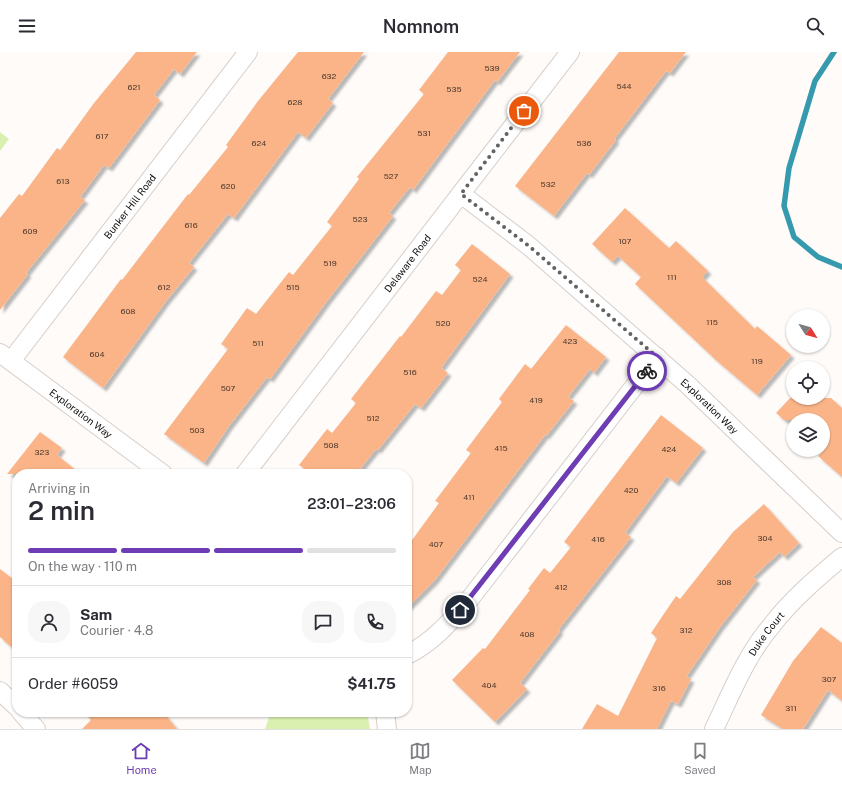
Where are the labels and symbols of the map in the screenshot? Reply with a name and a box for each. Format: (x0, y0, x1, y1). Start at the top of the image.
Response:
house number: 539 (484, 63, 500, 73)
house number: 632 (322, 71, 337, 81)
house number: 544 (616, 81, 632, 91)
house number: 621 (127, 82, 141, 92)
house number: 535 (446, 84, 462, 94)
pin (507, 94, 541, 128)
house number: 628 (288, 97, 302, 107)
house number: 531 (417, 128, 431, 138)
house number: 617 (95, 131, 109, 141)
house number: 624 (252, 138, 266, 148)
house number: 536 (576, 138, 592, 148)
house number: 527 (384, 171, 399, 181)
street label: Bunker Hill Road (101, 172, 158, 241)
house number: 613 (56, 176, 70, 186)
house number: 532 (541, 179, 556, 189)
house number: 620 (221, 181, 235, 191)
house number: 523 (353, 214, 367, 224)
house number: 616 (184, 220, 198, 230)
house number: 609 (23, 226, 37, 236)
street label: Delaware Road (381, 232, 433, 295)
house number: 107 (619, 236, 632, 246)
house number: 519 (323, 258, 337, 268)
house number: 111 (667, 272, 677, 282)
house number: 524 (473, 274, 487, 284)
house number: 612 (157, 282, 171, 292)
house number: 515 (286, 282, 300, 292)
house number: 608 (121, 306, 135, 316)
north arrow (786, 309, 830, 353)
house number: 115 (706, 317, 718, 327)
house number: 520 (436, 318, 450, 328)
house number: 423 (563, 336, 577, 346)
house number: 511 (252, 338, 264, 348)
house number: 604 (90, 349, 104, 359)
courier (627, 351, 667, 391)
house number: 119 (751, 356, 763, 366)
house number: 516 (403, 367, 417, 377)
street label: Exploration Way (679, 376, 741, 437)
house number: 507 (221, 383, 236, 393)
street label: Exploration Way (47, 386, 115, 441)
house number: 419 (529, 395, 543, 405)
house number: 512 (366, 413, 380, 423)
house number: 503 (189, 425, 205, 435)
house number: 508 (323, 440, 339, 450)
house number: 415 (494, 443, 508, 453)
house number: 424 (662, 444, 676, 454)
house number: 323 (35, 447, 49, 457)
house number: 420 (624, 485, 638, 495)
house number: 411 (463, 492, 475, 502)
house number: 304 (758, 533, 772, 543)
house number: 416 (591, 534, 605, 544)
house number: 407 (429, 539, 443, 549)
house number: 308 (716, 577, 732, 587)
house number: 412 (554, 582, 568, 592)
pin (443, 593, 477, 627)
street label: Duke Court (746, 609, 787, 658)
house number: 312 (679, 625, 693, 635)
house number: 408 (519, 629, 535, 639)
house number: 307 (822, 674, 836, 684)
house number: 404 (482, 680, 496, 690)
house number: 316 (652, 683, 666, 693)
house number: 311 (785, 703, 797, 713)

